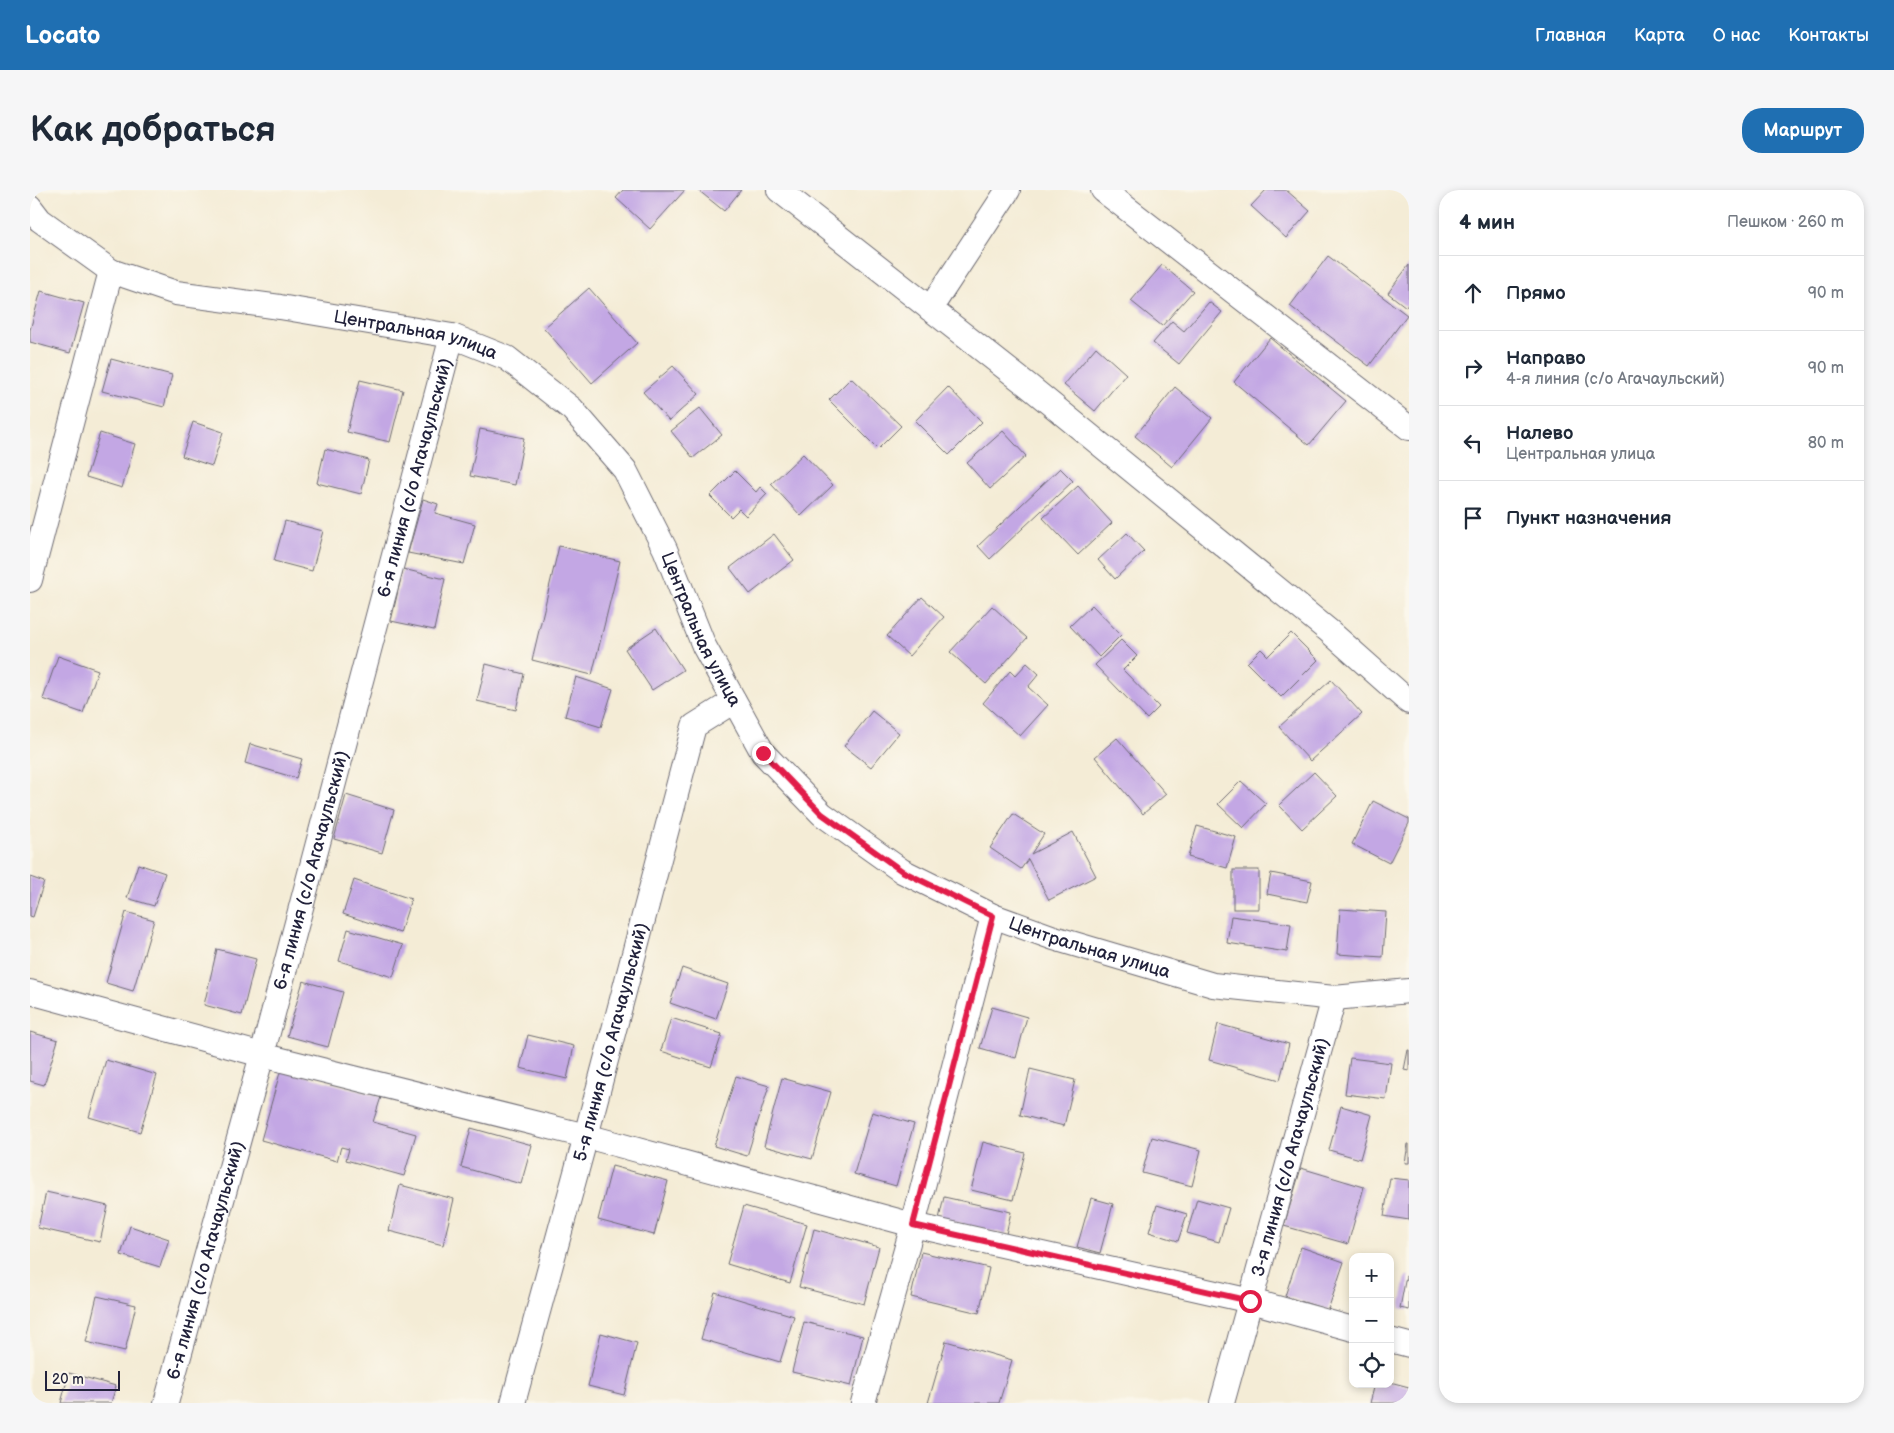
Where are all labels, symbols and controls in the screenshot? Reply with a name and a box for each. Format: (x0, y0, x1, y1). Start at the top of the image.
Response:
text: Locato (25, 21, 100, 50)
text: Главная (1535, 25, 1606, 46)
text: Карта (1634, 25, 1685, 46)
text: О нас (1713, 25, 1760, 46)
text: Контакты (1788, 25, 1869, 46)
button: Маршрут (1742, 108, 1864, 153)
text: Как добраться (30, 109, 276, 152)
text: 4 мин (1459, 210, 1515, 235)
text: Пешком · 260 m (1727, 213, 1844, 232)
icon: ahead (1459, 279, 1487, 307)
text: Прямо (1506, 282, 1566, 305)
text: 90 m (1808, 284, 1844, 303)
street label: Центральная улица (332, 306, 501, 364)
text: Направо (1506, 347, 1586, 370)
icon: right (1459, 354, 1487, 382)
street label: 6-я линия (с/о Агачаульский) (373, 356, 457, 600)
text: 90 m (1808, 359, 1844, 378)
text: 4-я линия (с/о Агачаульский) (1506, 370, 1725, 389)
text: Налево (1506, 422, 1573, 445)
icon: left (1459, 429, 1487, 457)
text: 80 m (1808, 434, 1844, 453)
text: Центральная улица (1506, 445, 1655, 464)
icon: arrive (1459, 504, 1487, 532)
text: Пункт назначения (1506, 507, 1671, 530)
street label: Центральная улица (656, 549, 745, 711)
route end (752, 742, 775, 765)
street label: 6-я линия (с/о Агачаульский) (270, 749, 353, 992)
street label: Центральная улица (1006, 913, 1173, 983)
street label: 5-я линия (с/о Агачаульский) (570, 921, 653, 1164)
street label: 3-я линия (с/о Агачаульский) (1247, 1036, 1333, 1279)
street label: 6-я линия (с/о Агачаульский) (163, 1139, 249, 1382)
map controls (1349, 1253, 1394, 1388)
button: + (1349, 1253, 1394, 1298)
route start (1239, 1290, 1262, 1313)
button: − (1349, 1298, 1394, 1343)
button: locate (1349, 1343, 1394, 1388)
scale bar (45, 1368, 120, 1391)
text: 20 m (52, 1371, 84, 1388)

